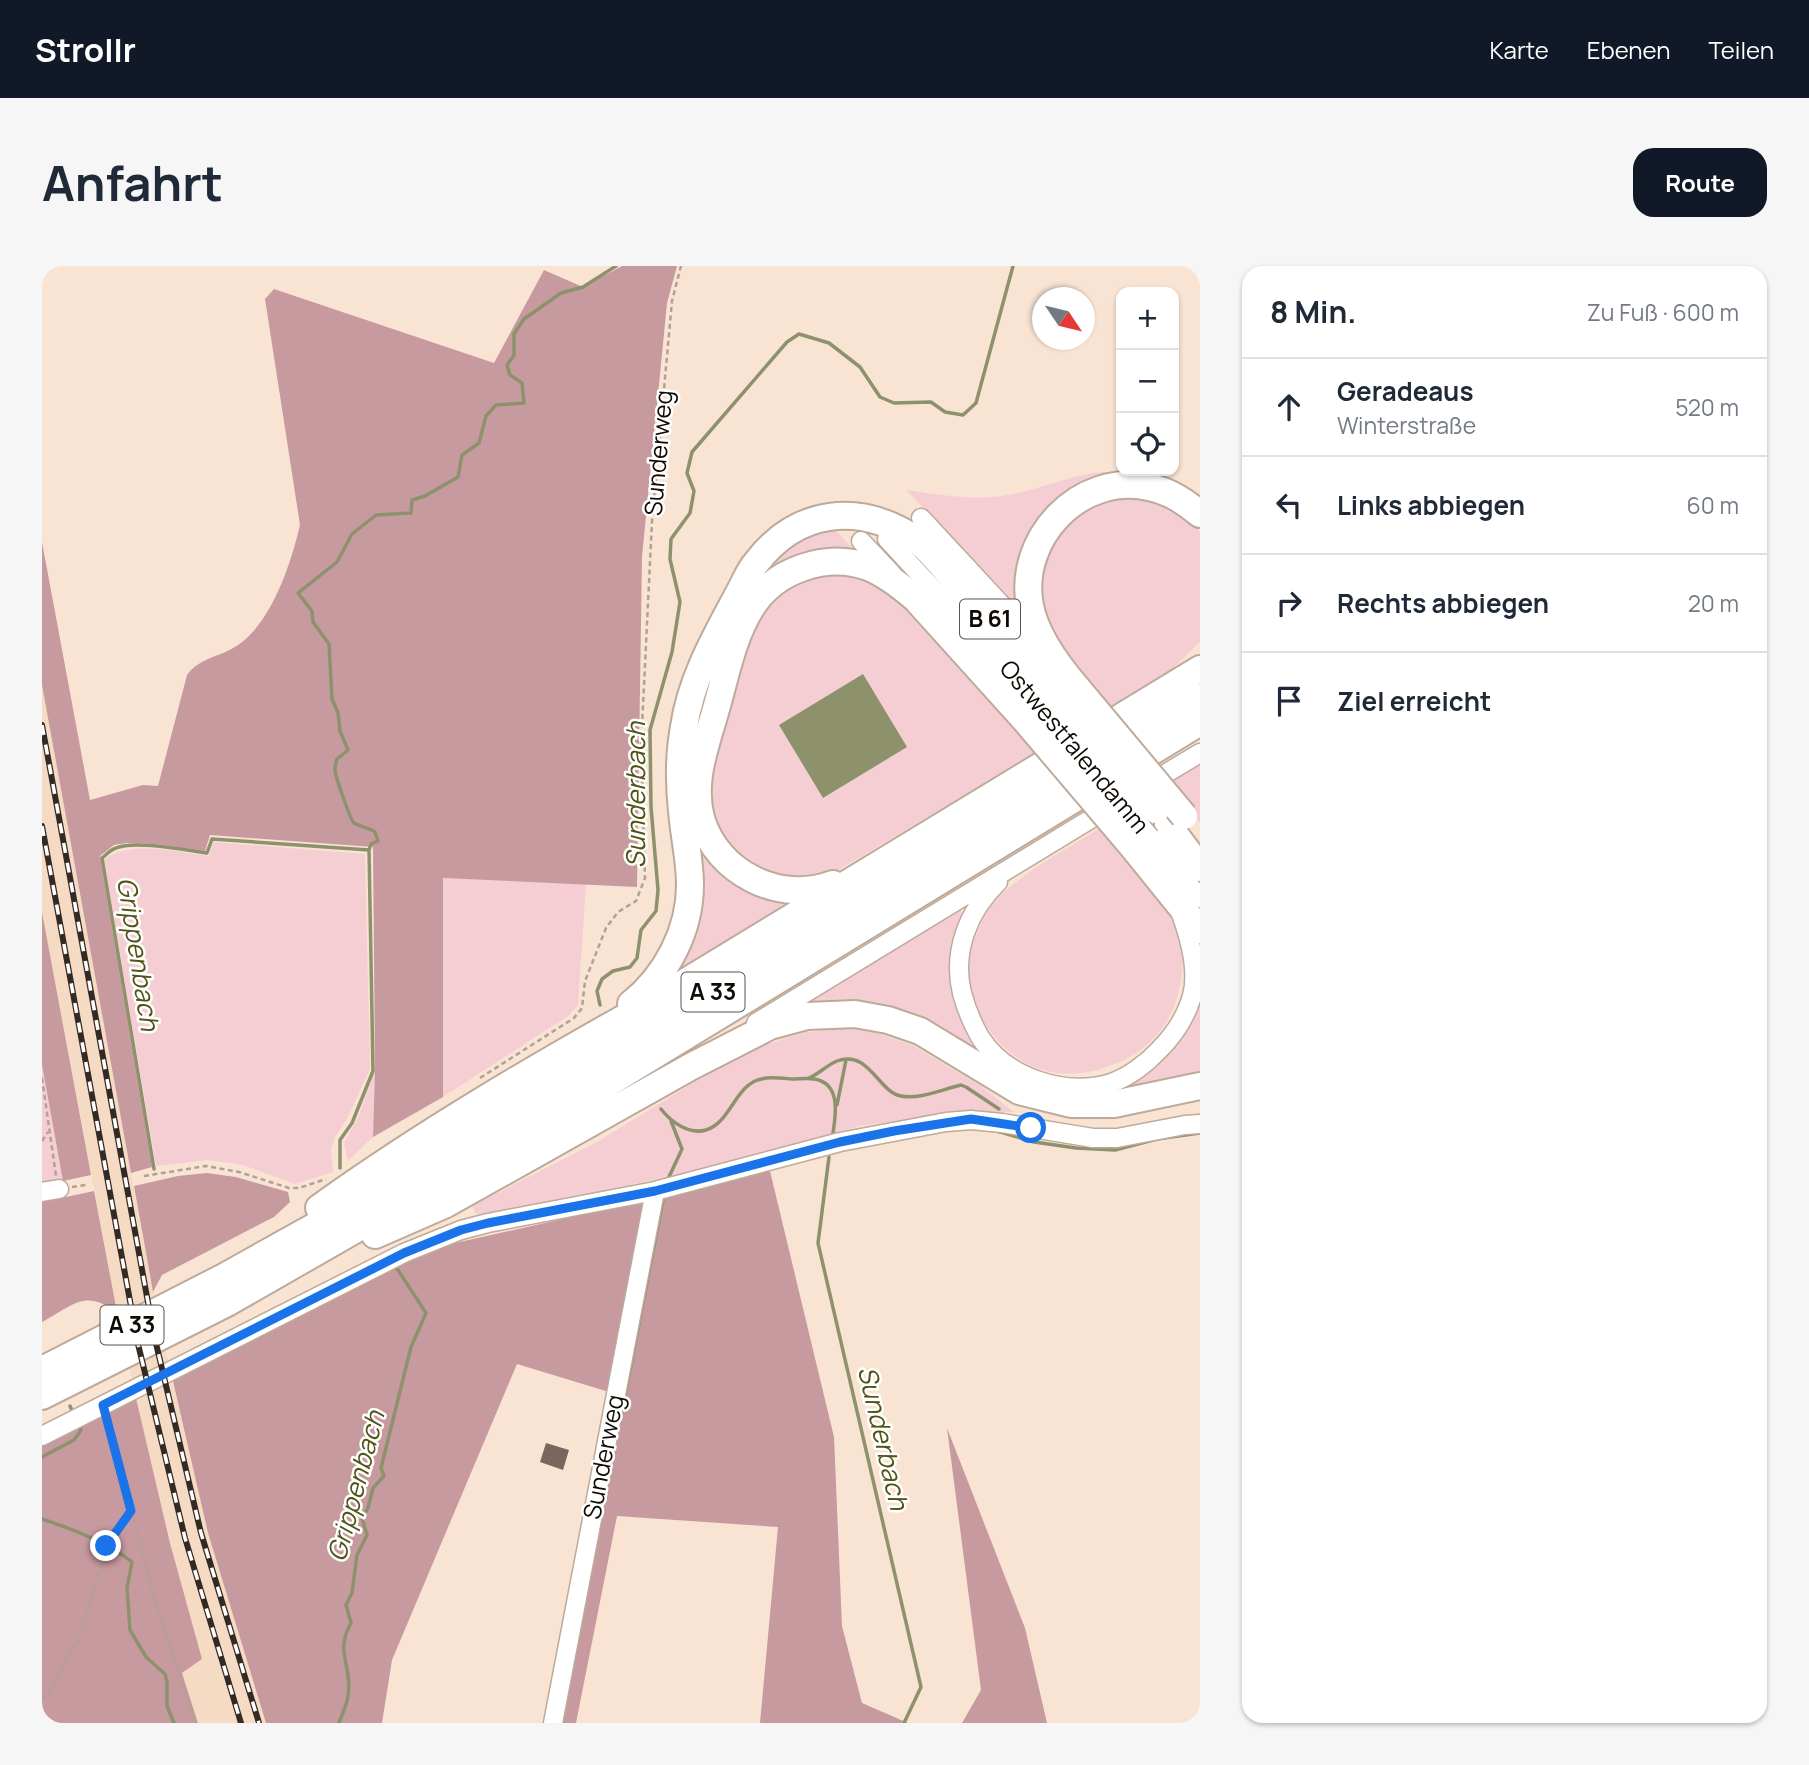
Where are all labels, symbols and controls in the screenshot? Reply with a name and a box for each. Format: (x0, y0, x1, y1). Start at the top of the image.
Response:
text: Strollr (35, 27, 136, 72)
text: Karte (1489, 33, 1549, 66)
text: Ebenen (1587, 33, 1670, 66)
text: Teilen (1708, 33, 1774, 66)
button: Route (1633, 148, 1767, 217)
text: Anfahrt (42, 149, 223, 216)
north arrow (1032, 287, 1095, 350)
map controls (1116, 287, 1179, 476)
button: + (1116, 287, 1179, 350)
text: 8 Min. (1270, 291, 1356, 332)
text: Zu Fuß · 600 m (1587, 296, 1739, 328)
button: − (1116, 350, 1179, 413)
text: Geradeaus (1337, 373, 1473, 409)
icon: ahead (1270, 388, 1308, 426)
street label: Sunderweg (636, 389, 679, 517)
text: 520 m (1675, 391, 1739, 423)
text: Winterstraße (1337, 409, 1476, 441)
button: locate (1116, 413, 1179, 476)
icon: left (1270, 486, 1308, 524)
text: Links abbiegen (1337, 487, 1525, 523)
text: 60 m (1687, 489, 1739, 521)
icon: right (1270, 584, 1308, 622)
text: Rechts abbiegen (1337, 585, 1549, 621)
text: 20 m (1688, 587, 1739, 619)
road number: B 61 (960, 600, 1020, 638)
street label: Ostwestfalendamm (993, 652, 1158, 840)
icon: arrive (1270, 682, 1308, 720)
text: Ziel erreicht (1337, 683, 1491, 719)
water label: Sunderbach (617, 720, 653, 868)
water label: Grippenbach (109, 875, 169, 1034)
road number: A 33 (682, 972, 744, 1012)
route start (1015, 1112, 1046, 1143)
road number: A 33 (100, 1306, 164, 1344)
water label: Sunderbach (850, 1362, 918, 1515)
street label: Sunderweg (574, 1392, 631, 1522)
water label: Grippenbach (318, 1405, 393, 1565)
route end (90, 1530, 121, 1561)

